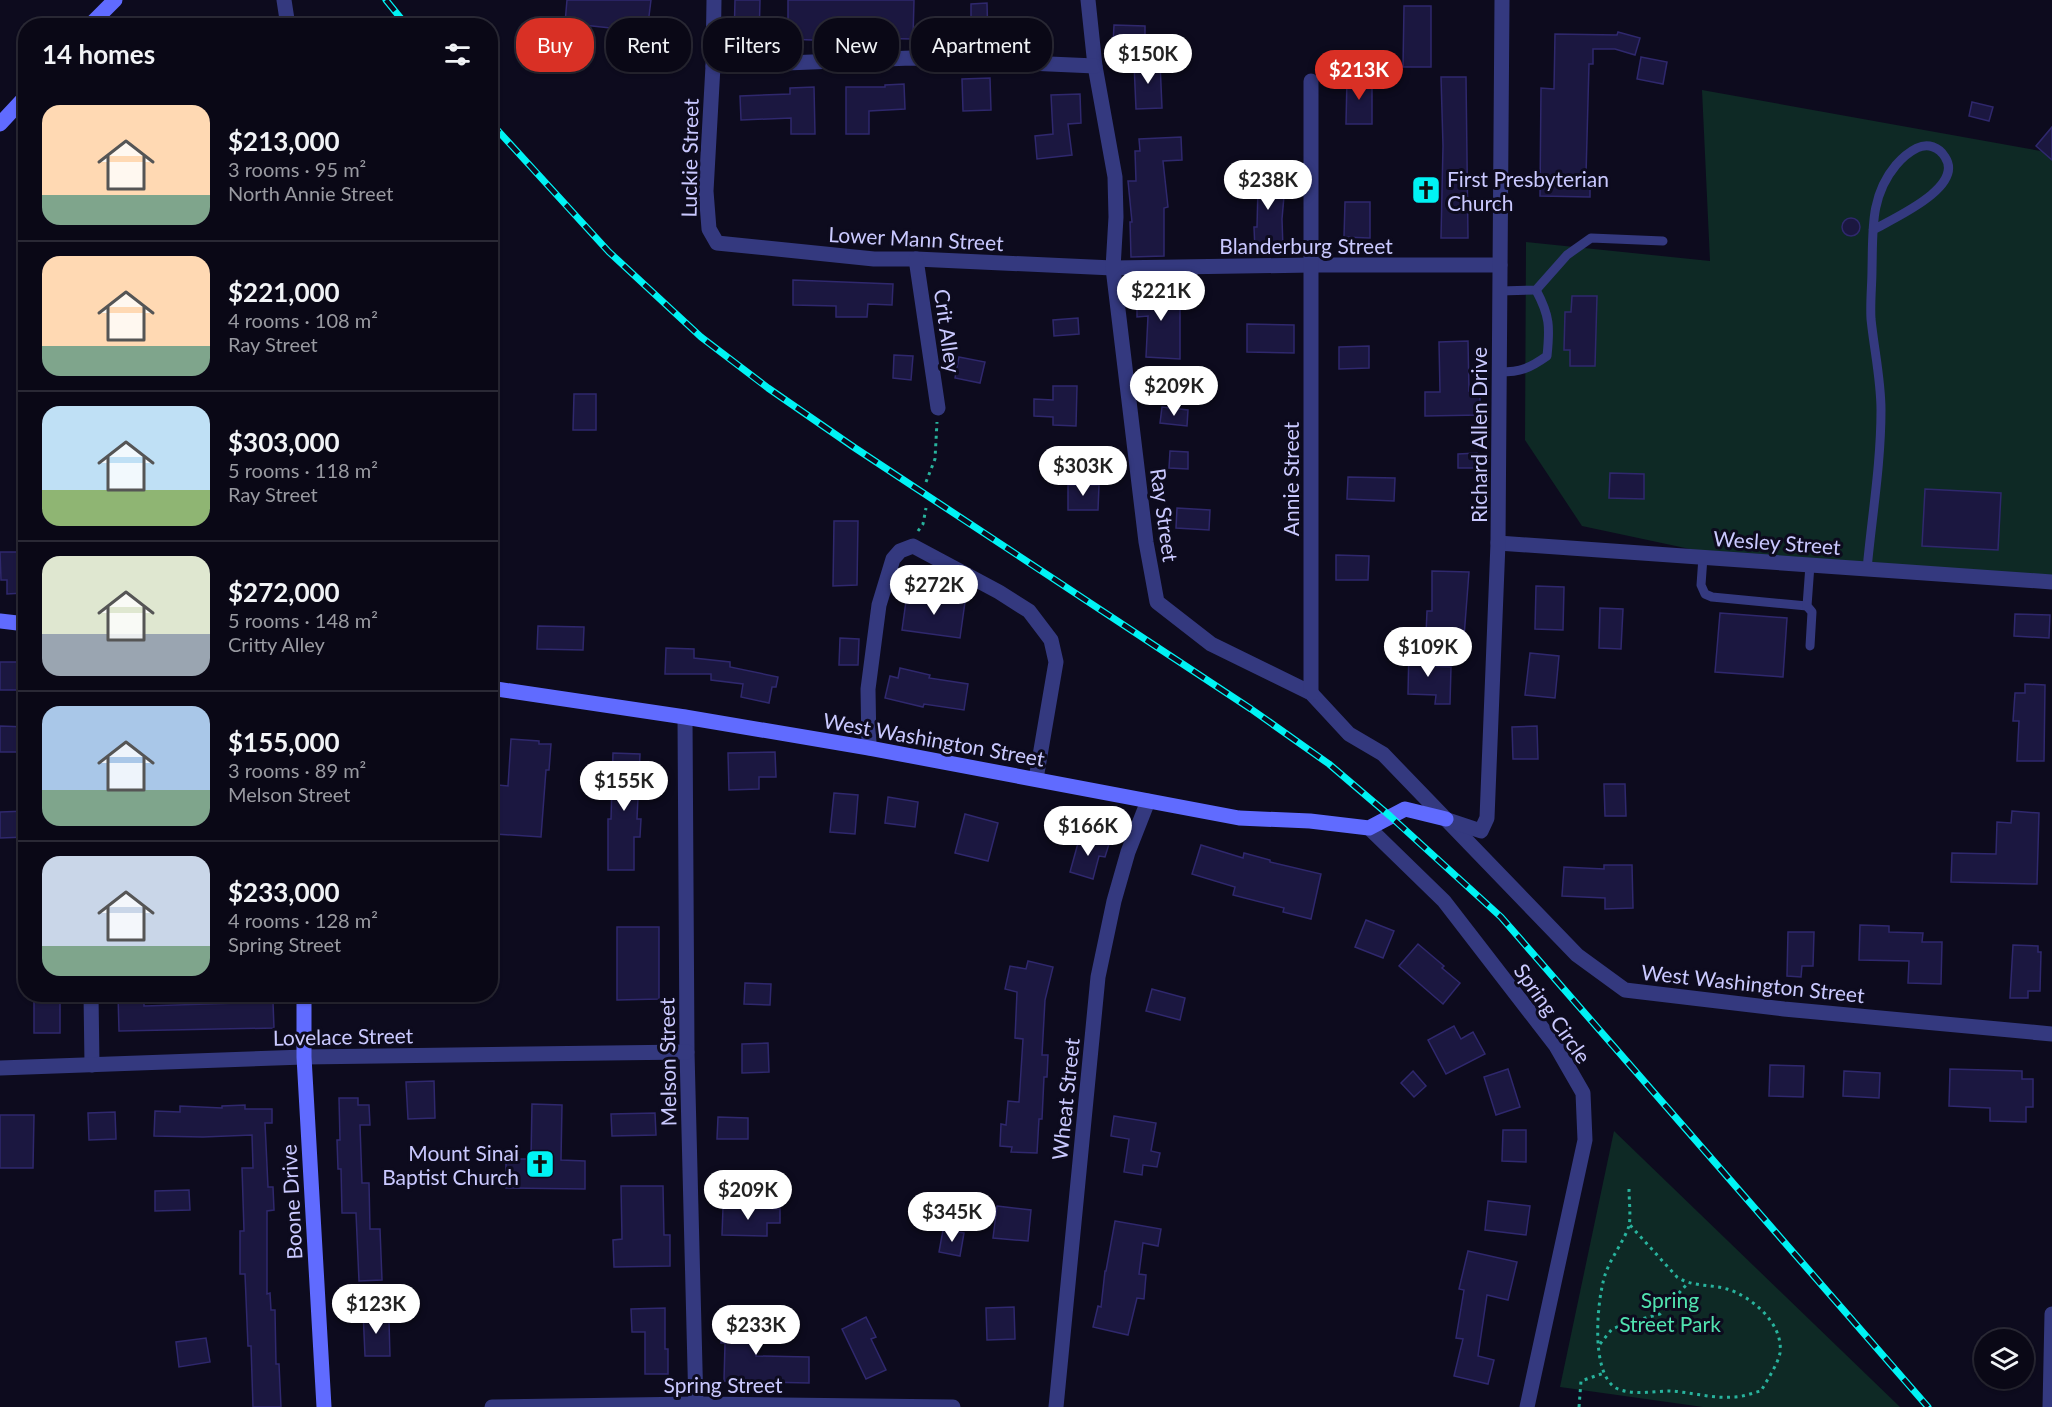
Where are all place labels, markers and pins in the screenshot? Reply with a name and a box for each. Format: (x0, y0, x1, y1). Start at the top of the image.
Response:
pin: $150K (1106, 34, 1190, 85)
pin: $213K (1317, 50, 1401, 101)
pin: $238K (1226, 160, 1310, 211)
place label: First Presbyterian Church (1447, 166, 1609, 215)
church icon: First Presbyterian Church (1410, 174, 1442, 206)
pin: $221K (1119, 271, 1203, 322)
pin: $209K (1132, 366, 1216, 417)
pin: $303K (1041, 446, 1125, 497)
pin: $272K (892, 565, 976, 616)
pin: $109K (1386, 627, 1470, 678)
pin: $155K (582, 761, 666, 812)
pin: $166K (1046, 806, 1130, 857)
place label: Mount Sinai Baptist Church (382, 1140, 519, 1189)
church icon: Mount Sinai Baptist Church (524, 1148, 556, 1180)
pin: $209K (706, 1170, 790, 1221)
pin: $345K (910, 1192, 994, 1243)
pin: $123K (334, 1284, 418, 1335)
pin: $233K (714, 1305, 798, 1356)

